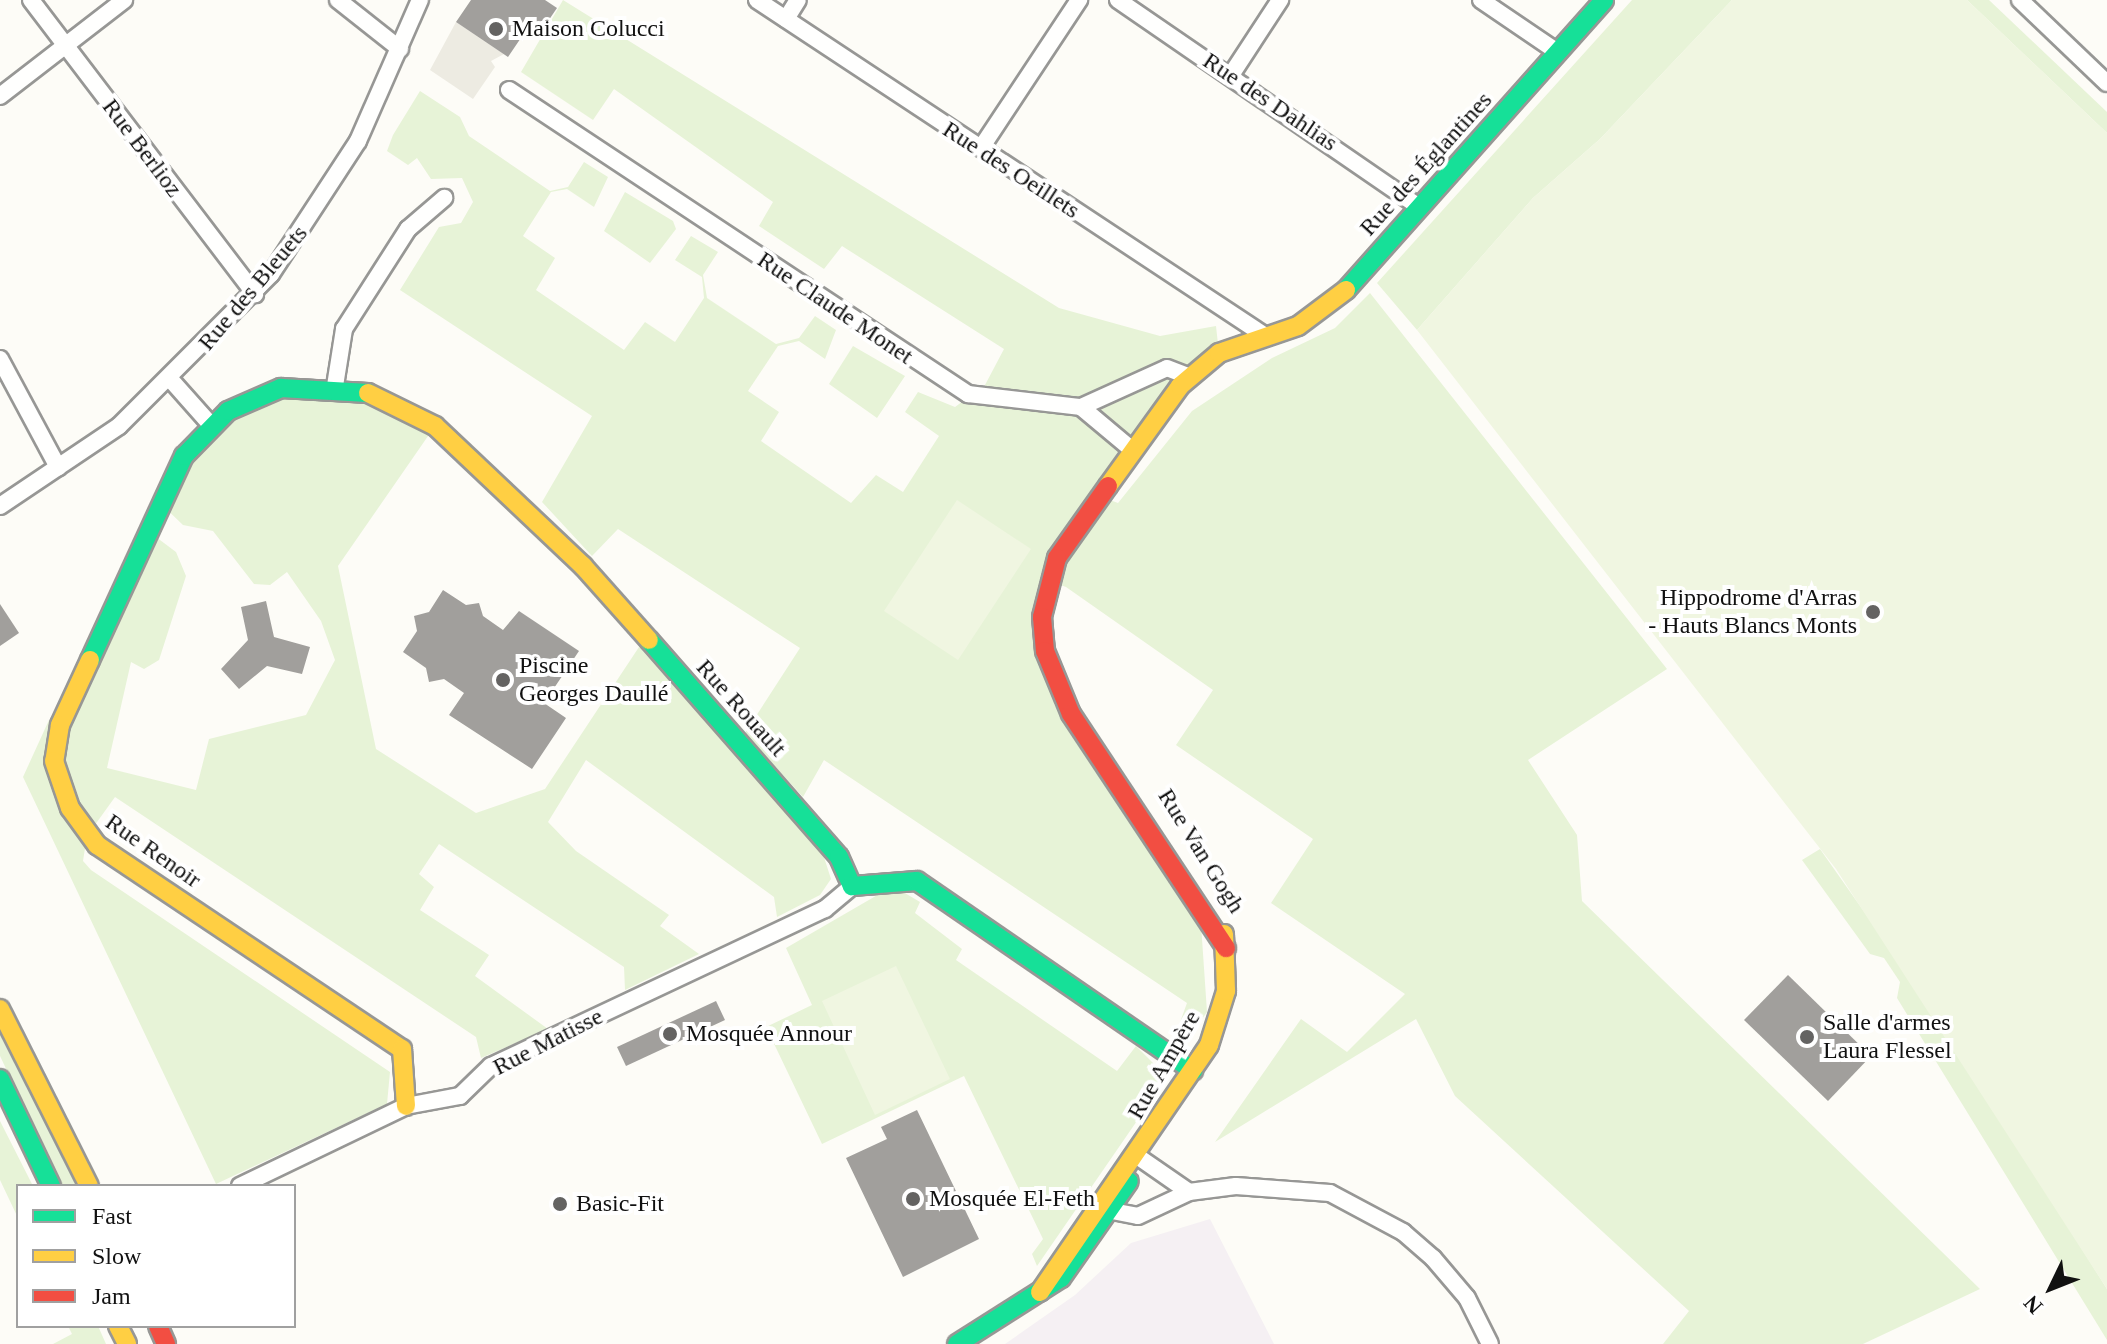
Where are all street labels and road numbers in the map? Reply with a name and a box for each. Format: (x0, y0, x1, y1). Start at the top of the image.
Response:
street label: Rue des Dahlias (1197, 46, 1343, 158)
street label: Rue des Églantines (1354, 86, 1498, 242)
street label: Rue Berlioz (96, 93, 188, 203)
street label: Rue des Oeillets (937, 115, 1085, 225)
street label: Rue des Bleuets (192, 220, 314, 356)
street label: Rue Claude Monet (752, 245, 918, 371)
street label: Rue Rouault (690, 654, 792, 762)
street label: Rue Van Gogh (1151, 783, 1251, 919)
street label: Rue Renoir (100, 808, 206, 894)
street label: Rue Matisse (488, 1002, 608, 1082)
street label: Rue Ampère (1121, 1005, 1207, 1125)

